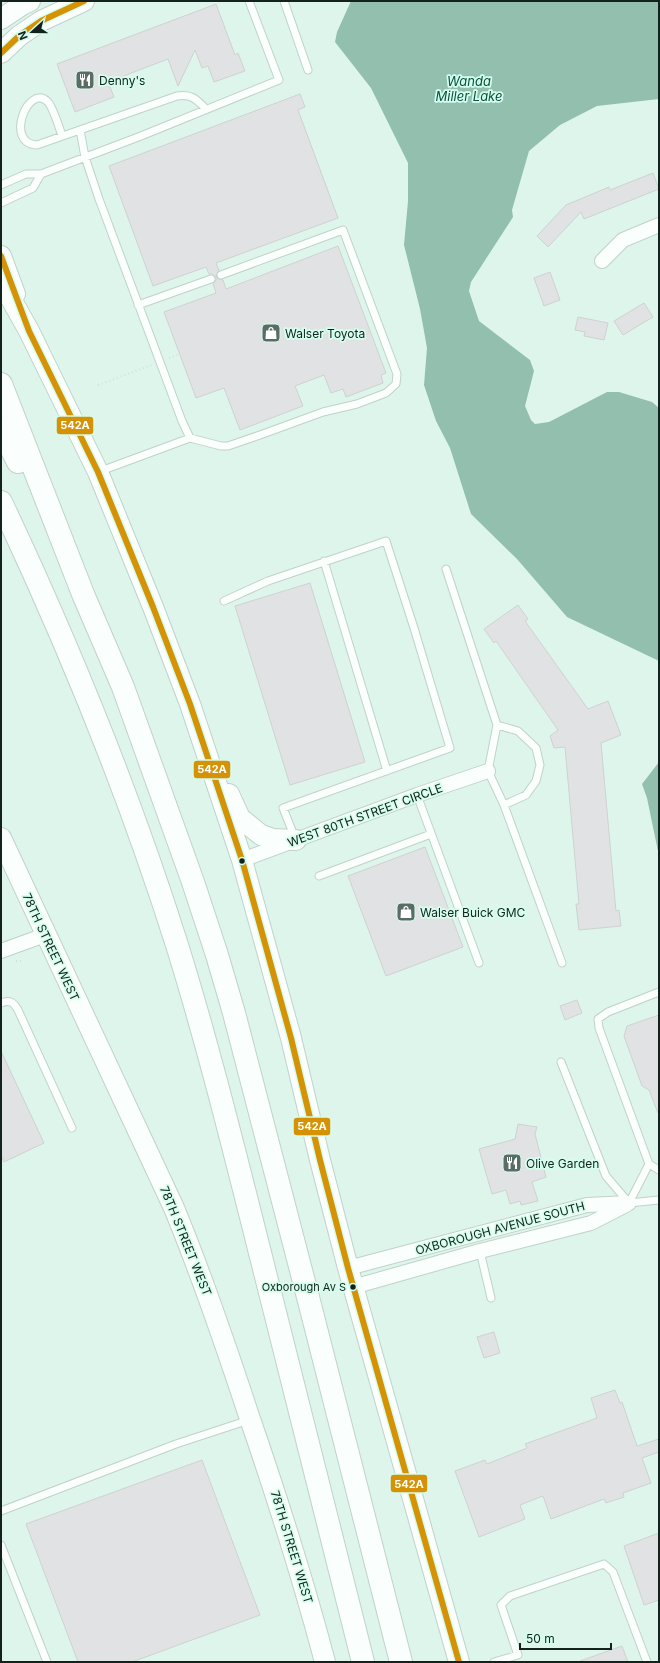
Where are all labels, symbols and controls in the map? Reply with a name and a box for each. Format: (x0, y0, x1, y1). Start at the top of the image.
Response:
north arrow (12, 12, 52, 52)
text: N (15, 29, 31, 42)
restaurant icon: Denny's (74, 69, 96, 91)
place label: Denny's (99, 73, 145, 88)
water label: Wanda Miller Lake (436, 73, 502, 104)
shop icon: Walser Toyota (260, 322, 282, 344)
place label: Walser Toyota (285, 326, 365, 341)
line badge: 542A (56, 416, 94, 435)
text: 542A (60, 418, 90, 432)
line badge: 542A (193, 760, 231, 779)
text: 542A (197, 762, 227, 776)
street label: WEST 80TH STREET CIRCLE (285, 780, 445, 850)
unlabelled marker (237, 856, 247, 866)
street label: 78TH STREET WEST (19, 891, 83, 1004)
shop icon: Walser Buick GMC (395, 901, 417, 923)
place label: Walser Buick GMC (420, 905, 526, 920)
line badge: 542A (293, 1117, 331, 1136)
text: 542A (297, 1119, 327, 1133)
restaurant icon: Olive Garden (501, 1152, 523, 1174)
place label: Olive Garden (526, 1156, 599, 1171)
street label: 78TH STREET WEST (157, 1184, 215, 1298)
street label: OXBOROUGH AVENUE SOUTH (414, 1198, 586, 1258)
place label: Oxborough Av S (262, 1280, 346, 1294)
marker: Oxborough Av S (348, 1282, 358, 1292)
line badge: 542A (390, 1474, 428, 1493)
text: 542A (394, 1477, 424, 1491)
street label: 78TH STREET WEST (268, 1489, 316, 1606)
scale bar (520, 1625, 611, 1651)
text: 50 m (526, 1631, 555, 1646)

